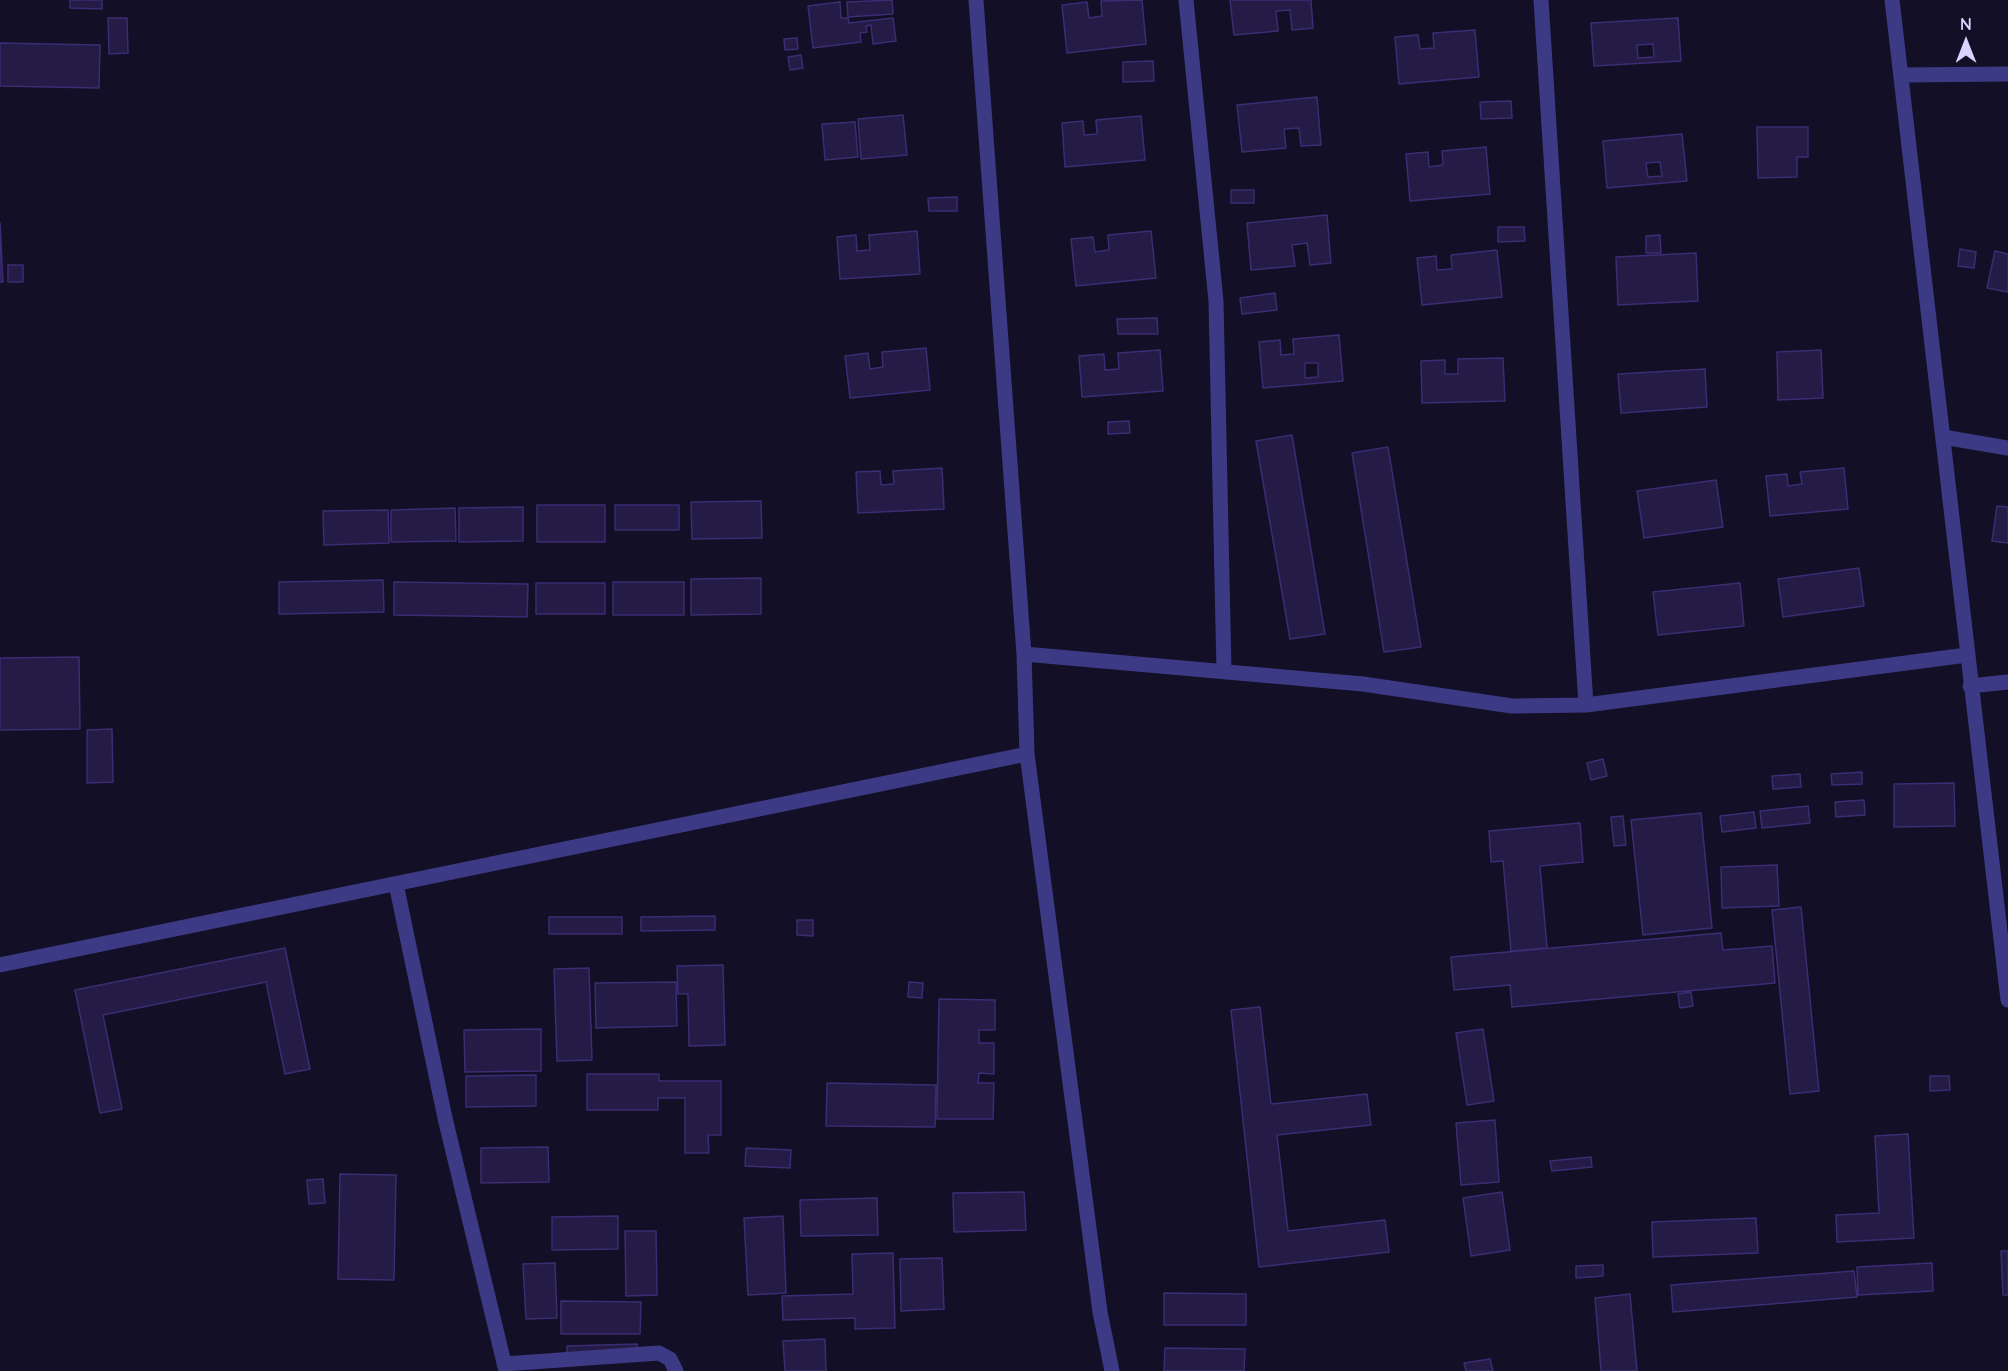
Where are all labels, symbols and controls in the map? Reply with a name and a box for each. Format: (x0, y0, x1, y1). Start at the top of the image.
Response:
north arrow (1936, 12, 1996, 72)
text: N (1960, 14, 1972, 34)

